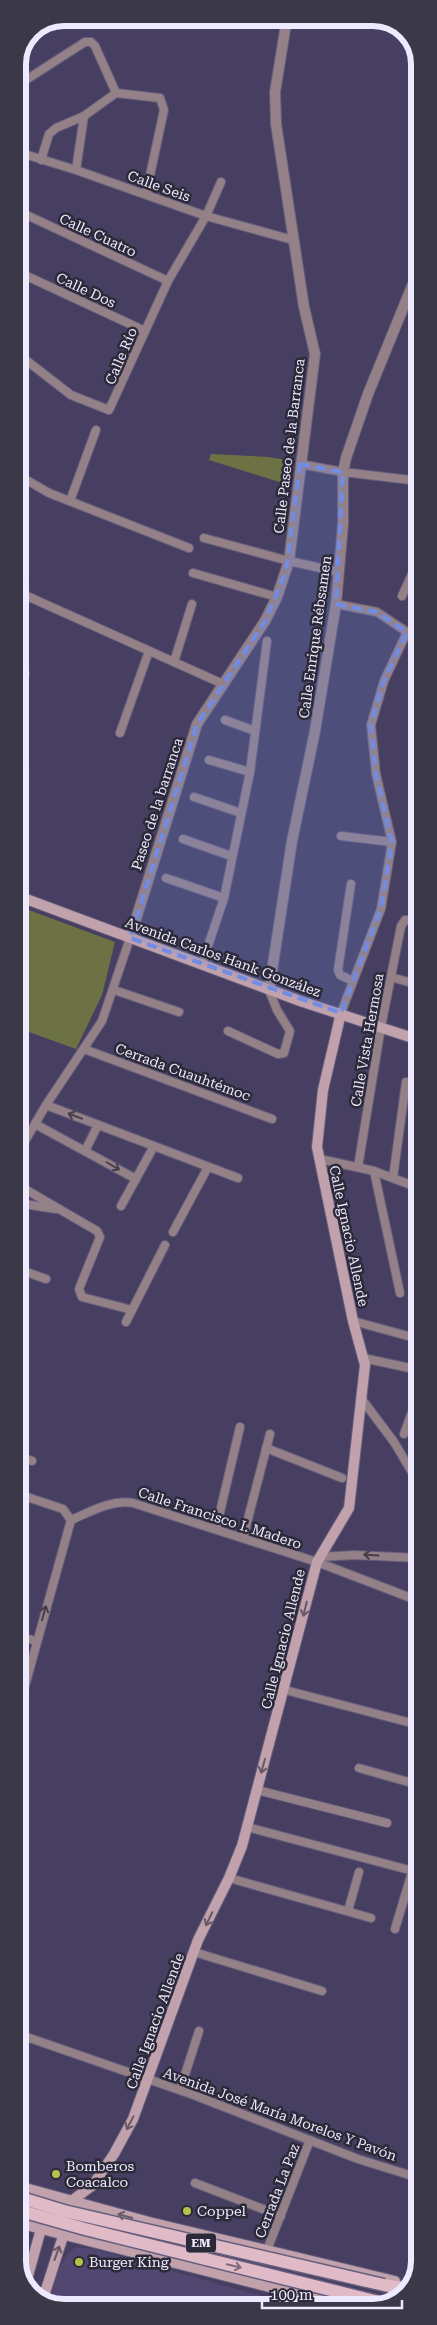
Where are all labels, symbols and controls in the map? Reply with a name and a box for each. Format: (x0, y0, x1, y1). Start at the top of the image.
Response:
street label: Calle Seis (126, 167, 193, 205)
street label: Calle Cuatro (57, 210, 139, 260)
street label: Calle Dos (54, 269, 119, 311)
street label: Calle Río (102, 325, 140, 387)
street label: Calle Paseo de la Barranca (270, 357, 308, 534)
street label: Calle Enrique Rébsamen (296, 555, 334, 719)
street label: Paseo de la barranca (128, 735, 186, 872)
street label: Avenida Carlos Hank González (123, 914, 323, 1000)
street label: Calle Vista Hermosa (347, 972, 387, 1108)
street label: Cerrada Cuauhtémoc (113, 1040, 253, 1104)
one-way arrow (68, 1111, 84, 1120)
one-way arrow (105, 1162, 119, 1172)
street label: Calle Ignacio Allende (326, 1164, 372, 1308)
street label: Calle Francisco I. Madero (136, 1484, 304, 1552)
one-way arrow (363, 1551, 379, 1560)
street label: Calle Ignacio Allende (258, 1567, 308, 1711)
one-way arrow (300, 1601, 309, 1617)
one-way arrow (39, 1606, 49, 1622)
one-way arrow (258, 1758, 268, 1774)
one-way arrow (204, 1911, 213, 1926)
street label: Calle Ignacio Allende (123, 1950, 187, 2091)
street label: Avenida José María Morelos Y Pavón (161, 2064, 399, 2164)
one-way arrow (125, 2116, 135, 2130)
street label: Cerrada La Paz (252, 2141, 302, 2240)
place label: Bomberos Coacalco (66, 2158, 135, 2190)
marker: Bomberos Coacalco (50, 2168, 62, 2180)
place label: Coppel (197, 2203, 247, 2219)
marker: Coppel (181, 2205, 193, 2217)
one-way arrow (117, 2211, 133, 2220)
road number: EM (186, 2234, 216, 2252)
one-way arrow (53, 2246, 62, 2261)
place label: Burger King (89, 2254, 169, 2270)
marker: Burger King (73, 2256, 85, 2268)
one-way arrow (226, 2262, 242, 2271)
scale bar (262, 2278, 402, 2310)
text: 100 m (270, 2286, 313, 2304)

